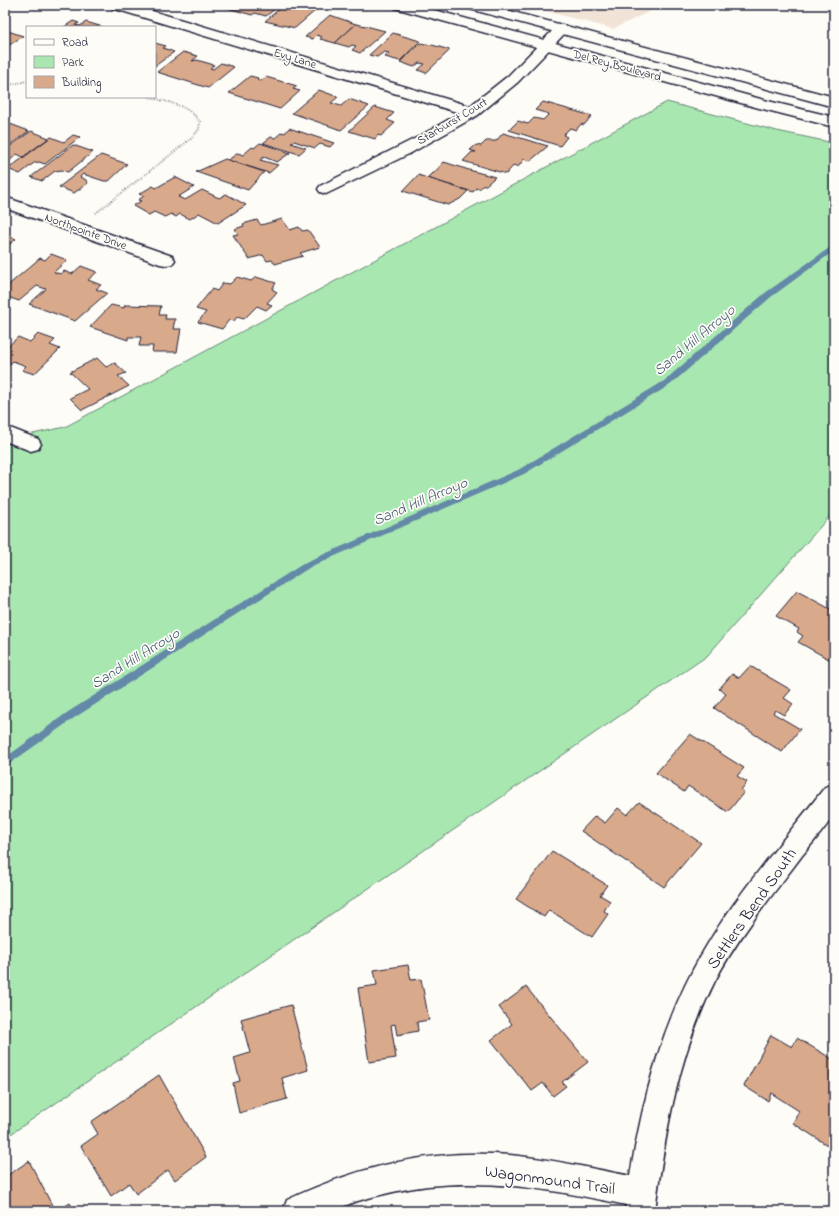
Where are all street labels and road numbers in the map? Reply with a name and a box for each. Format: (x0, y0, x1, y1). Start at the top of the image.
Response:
street label: Evy Lane (271, 44, 319, 75)
street label: Del Rey Boulevard (569, 45, 663, 87)
street label: Starburst Court (414, 94, 491, 150)
street label: Northpointe Drive (42, 209, 130, 255)
street label: Settlers Bend South (701, 843, 803, 975)
street label: Wagonmound Trail (483, 1159, 617, 1204)

